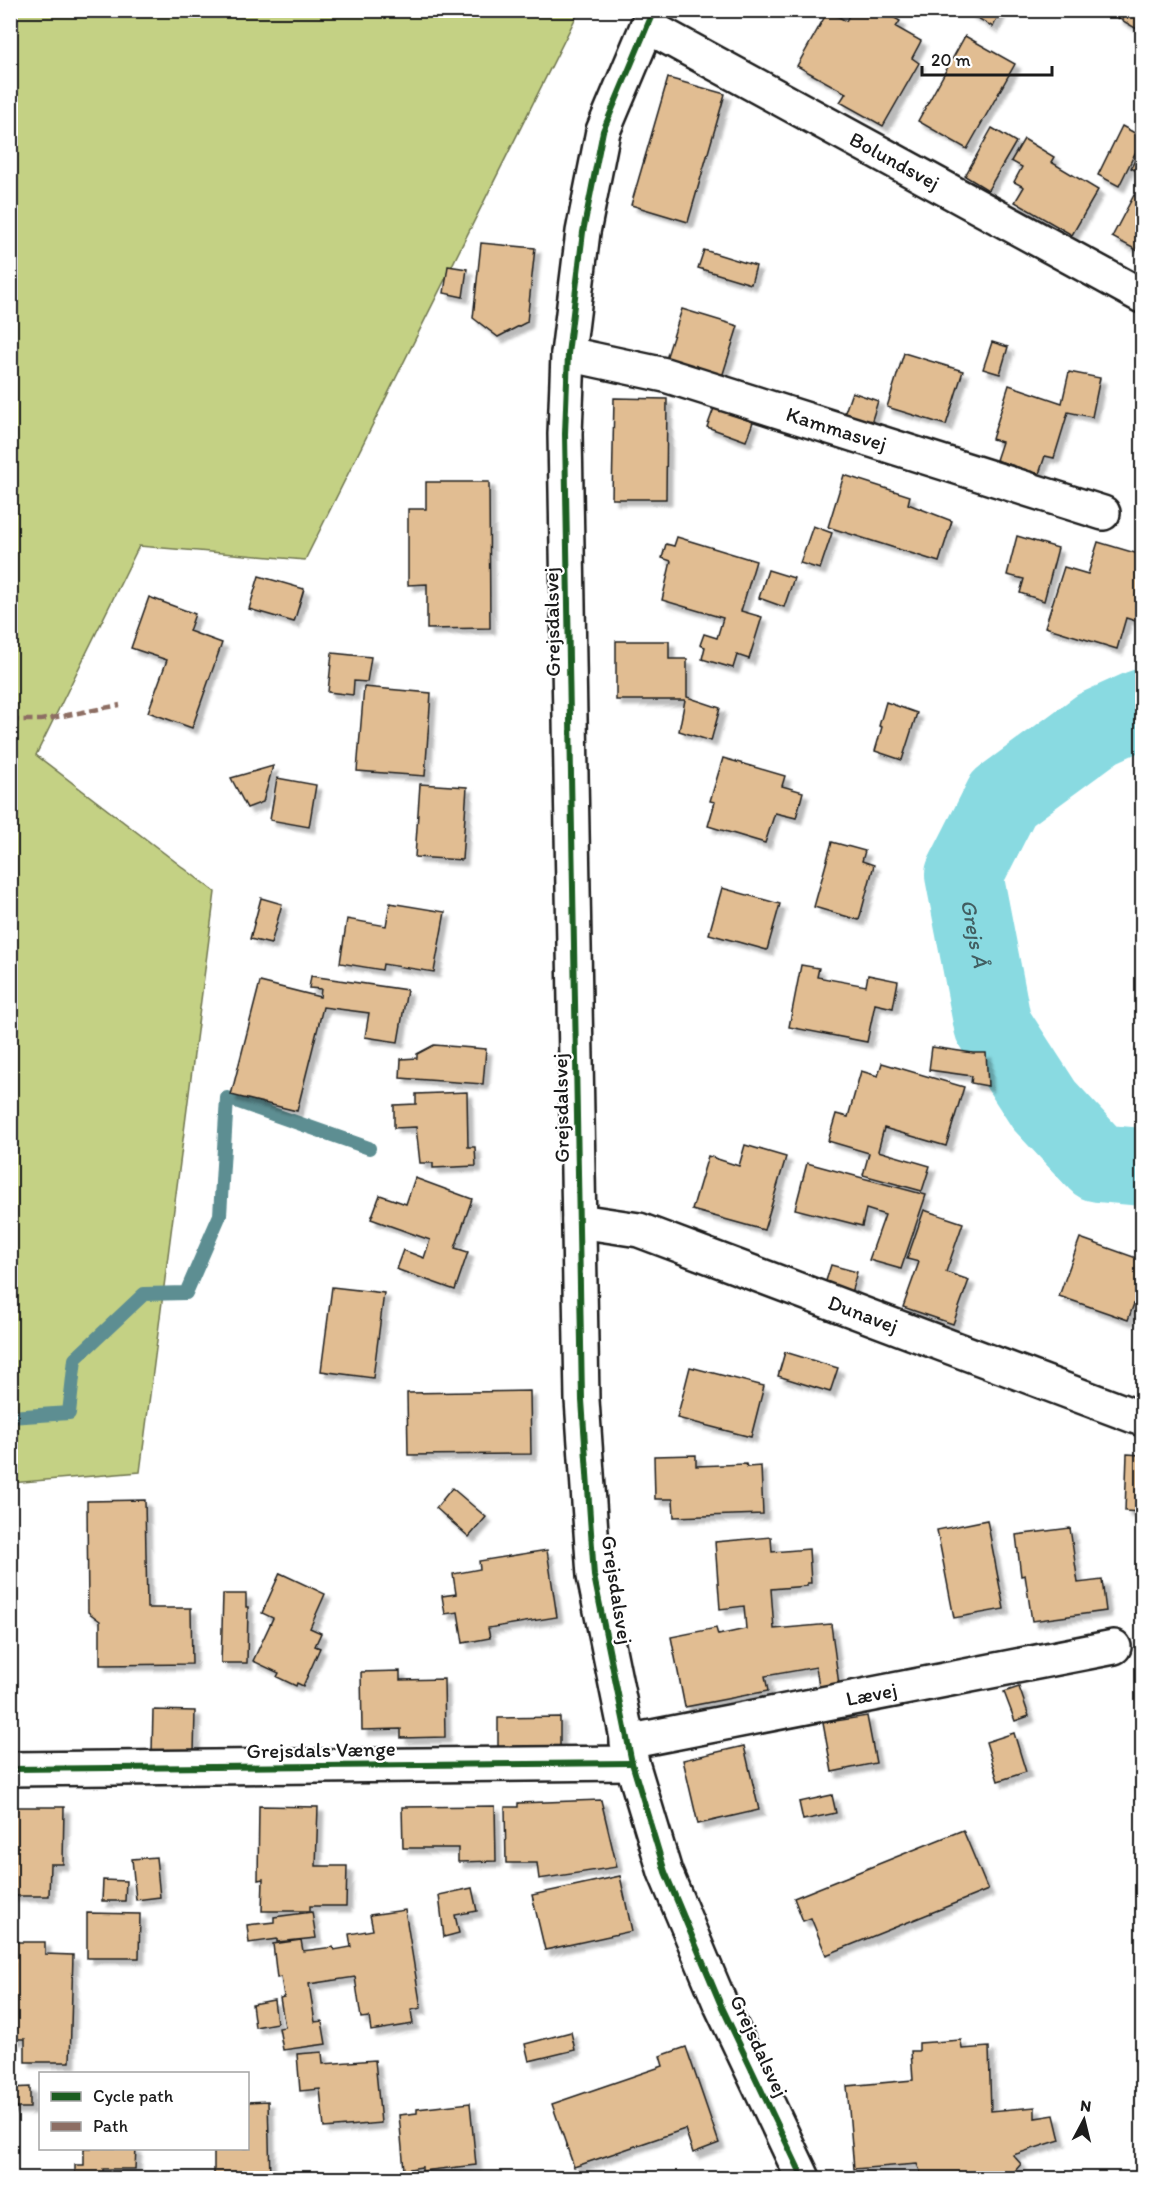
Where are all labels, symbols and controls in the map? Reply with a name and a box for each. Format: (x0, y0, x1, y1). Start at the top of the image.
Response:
scale bar (922, 39, 1052, 77)
text: 20 m (931, 49, 971, 71)
street label: Bolundsvej (845, 126, 944, 195)
street label: Kammasvej (783, 401, 890, 456)
street label: Grejsdalsvej (538, 567, 565, 677)
water label: Grejs Å (955, 897, 995, 971)
street label: Grejsdalsvej (547, 1053, 574, 1163)
street label: Dunavej (825, 1289, 902, 1338)
street label: Grejsdalsvej (597, 1534, 638, 1646)
street label: Lævej (844, 1677, 899, 1711)
street label: Grejsdals Vænge (246, 1736, 396, 1763)
street label: Grejsdalsvej (725, 1991, 794, 2101)
legend (39, 2072, 249, 2150)
text: Cycle path (93, 2085, 174, 2107)
north arrow (1054, 2090, 1114, 2150)
text: N (1079, 2096, 1092, 2116)
text: Path (93, 2115, 128, 2137)

